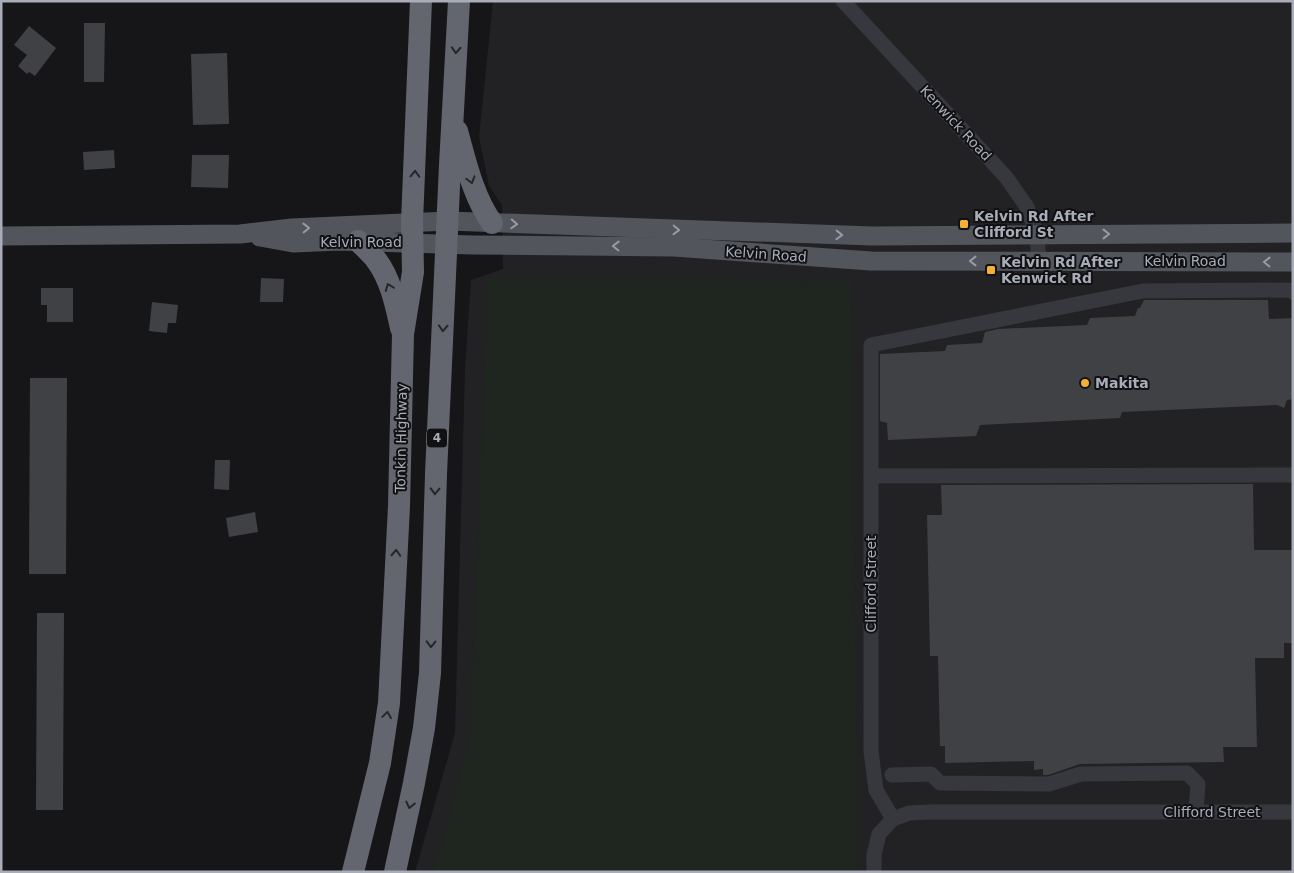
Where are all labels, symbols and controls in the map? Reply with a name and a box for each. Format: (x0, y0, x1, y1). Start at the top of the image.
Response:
one-way arrow (451, 46, 462, 54)
street label: Kenwick Road (917, 82, 995, 164)
one-way arrow (410, 169, 420, 177)
one-way arrow (466, 175, 476, 183)
place label: Kelvin Rd After Clifford St (974, 208, 1093, 240)
marker: Kelvin Rd After Clifford St (958, 218, 970, 230)
one-way arrow (510, 219, 518, 230)
one-way arrow (302, 222, 310, 233)
one-way arrow (672, 225, 680, 235)
one-way arrow (1102, 229, 1110, 239)
one-way arrow (835, 230, 843, 240)
street label: Kelvin Road (320, 234, 402, 250)
one-way arrow (612, 241, 620, 252)
street label: Kelvin Road (725, 243, 807, 265)
street label: Kelvin Road (1144, 253, 1226, 269)
place label: Kelvin Rd After Kenwick Rd (1001, 254, 1120, 286)
one-way arrow (969, 256, 976, 266)
one-way arrow (1263, 257, 1270, 267)
marker: Kelvin Rd After Kenwick Rd (985, 264, 997, 276)
one-way arrow (385, 283, 395, 292)
one-way arrow (437, 325, 448, 333)
place label: Makita (1095, 375, 1149, 391)
marker: Makita (1079, 377, 1091, 389)
street label: Tonkin Highway (392, 383, 410, 494)
road number: 4 (427, 428, 447, 448)
one-way arrow (430, 487, 440, 495)
street label: Clifford Street (863, 535, 879, 633)
one-way arrow (391, 548, 402, 556)
one-way arrow (426, 641, 436, 649)
one-way arrow (381, 711, 392, 719)
one-way arrow (405, 801, 415, 810)
street label: Clifford Street (1163, 804, 1261, 820)

